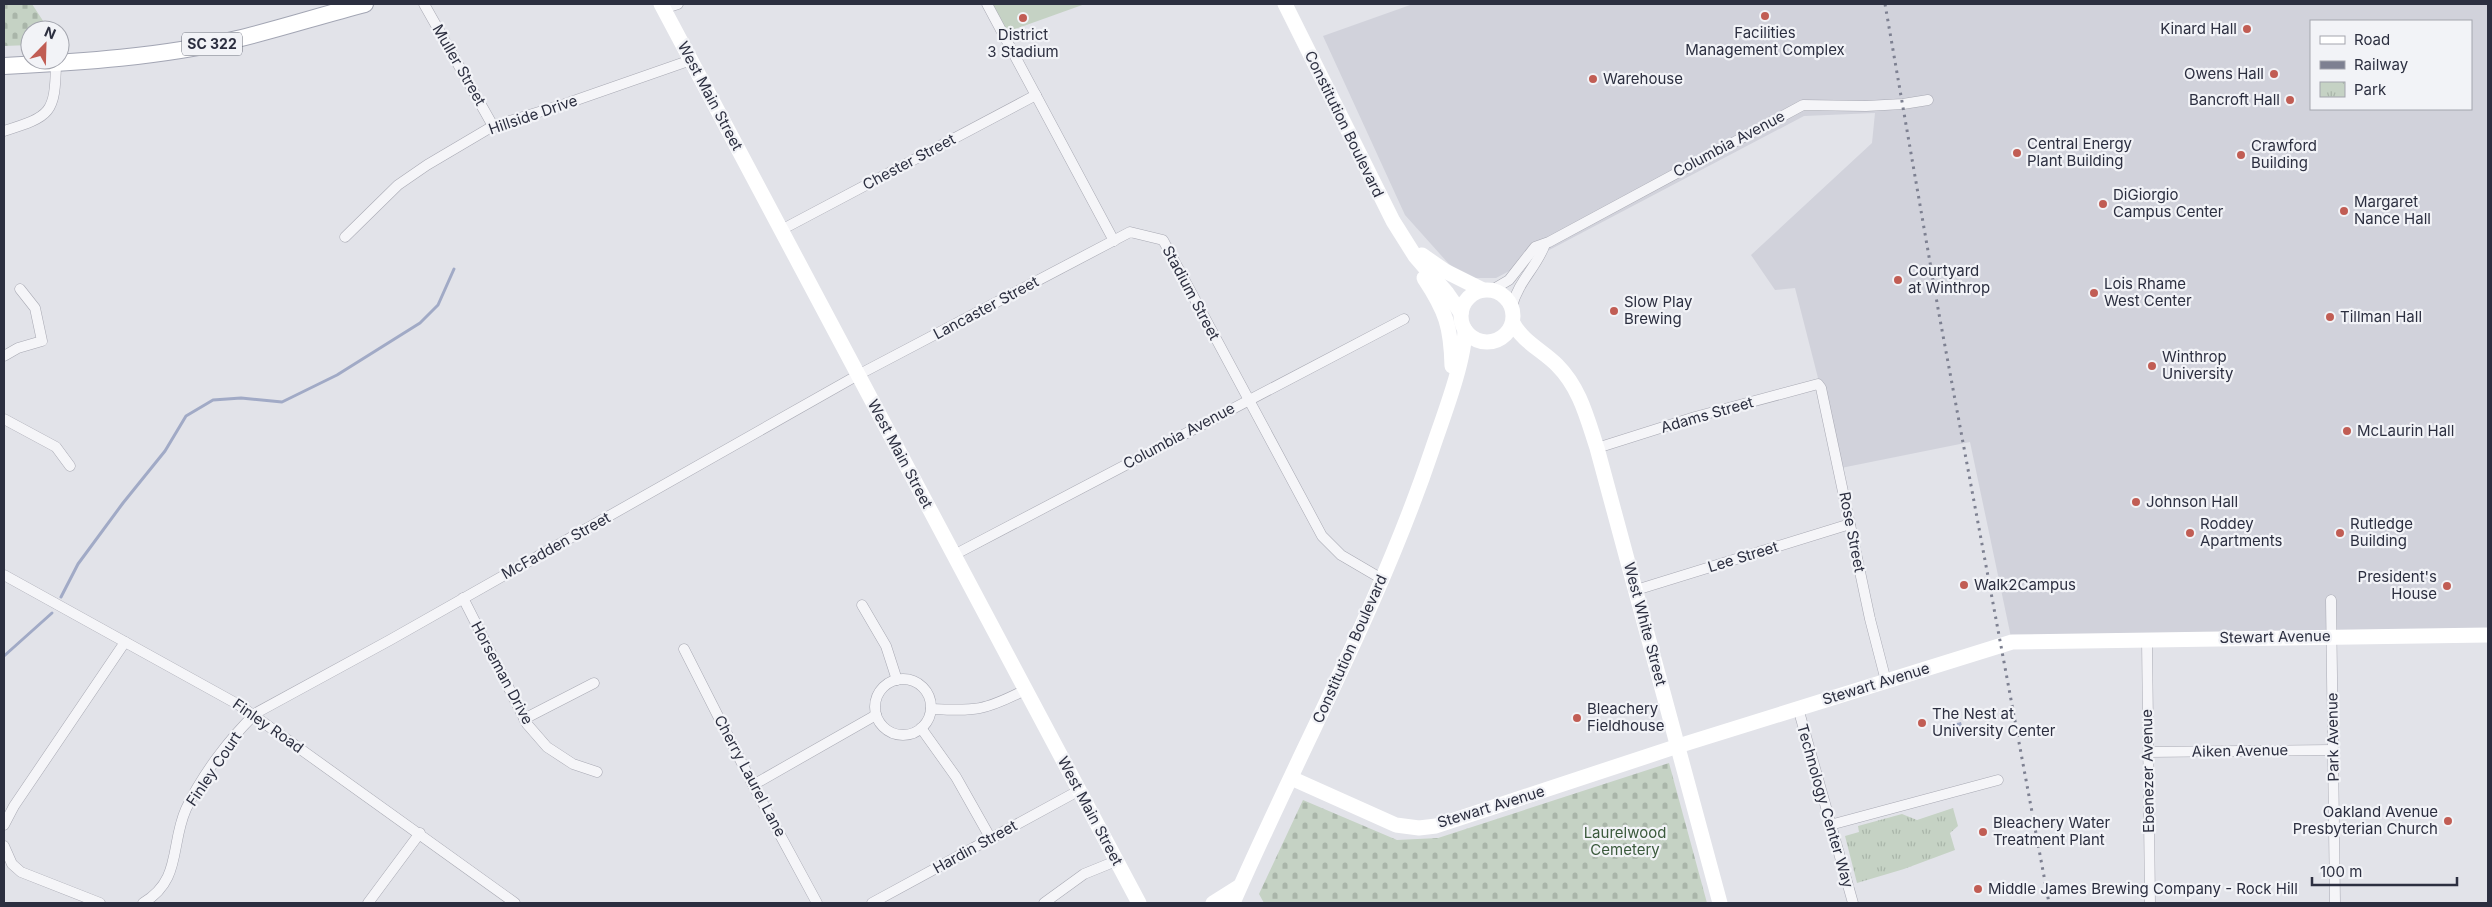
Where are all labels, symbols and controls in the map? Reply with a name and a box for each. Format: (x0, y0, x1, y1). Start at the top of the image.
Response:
marker: Facilities Management Complex (1759, 10, 1771, 22)
marker: District 3 Stadium (1017, 12, 1029, 24)
place label: Kinard Hall (2160, 19, 2237, 38)
north arrow (20, 20, 70, 70)
legend (2310, 20, 2472, 110)
street label: Muller Street (429, 21, 490, 109)
text: N (42, 23, 59, 42)
place label: Facilities Management Complex (1685, 23, 1845, 59)
marker: Kinard Hall (2241, 23, 2253, 35)
place label: District 3 Stadium (987, 25, 1059, 61)
text: Road (2354, 30, 2390, 49)
road number: SC 322 (182, 33, 242, 56)
street label: West Main Street (674, 38, 747, 154)
street label: Constitution Boulevard (1301, 47, 1388, 200)
text: Railway (2354, 55, 2409, 74)
place label: Owens Hall (2184, 64, 2264, 83)
marker: Owens Hall (2268, 68, 2280, 80)
place label: Warehouse (1603, 69, 1683, 88)
marker: Warehouse (1587, 73, 1599, 85)
text: Park (2354, 80, 2387, 99)
street label: Hillside Drive (486, 90, 580, 139)
place label: Bancroft Hall (2189, 90, 2280, 109)
marker: Bancroft Hall (2284, 94, 2296, 106)
street label: Columbia Avenue (1670, 106, 1788, 181)
street label: Chester Street (859, 129, 958, 194)
place label: Central Energy Plant Building (2027, 134, 2133, 170)
place label: Crawford Building (2251, 136, 2317, 172)
marker: Central Energy Plant Building (2011, 147, 2023, 159)
marker: Crawford Building (2235, 149, 2247, 161)
place label: DiGiorgio Campus Center (2113, 185, 2224, 221)
place label: Margaret Nance Hall (2354, 192, 2431, 228)
marker: DiGiorgio Campus Center (2097, 198, 2109, 210)
marker: Margaret Nance Hall (2338, 205, 2350, 217)
street label: Stadium Street (1159, 242, 1224, 343)
place label: Courtyard at Winthrop (1908, 261, 1990, 297)
street label: Lancaster Street (930, 272, 1042, 343)
marker: Courtyard at Winthrop (1892, 274, 1904, 286)
place label: Lois Rhame West Center (2104, 274, 2192, 310)
marker: Lois Rhame West Center (2088, 287, 2100, 299)
place label: Slow Play Brewing (1624, 292, 1693, 328)
marker: Slow Play Brewing (1608, 305, 1620, 317)
place label: Tillman Hall (2340, 307, 2422, 326)
marker: Tillman Hall (2324, 311, 2336, 323)
place label: Winthrop University (2162, 347, 2234, 383)
marker: Winthrop University (2146, 360, 2158, 372)
street label: Adams Street (1658, 392, 1755, 437)
street label: West Main Street (864, 396, 937, 512)
street label: Columbia Avenue (1120, 398, 1238, 473)
place label: McLaurin Hall (2357, 421, 2454, 440)
marker: McLaurin Hall (2341, 425, 2353, 437)
street label: Rose Street (1835, 490, 1870, 574)
place label: Johnson Hall (2146, 492, 2238, 511)
marker: Johnson Hall (2130, 496, 2142, 508)
street label: McFadden Street (498, 508, 614, 583)
place label: Roddey Apartments (2200, 514, 2282, 550)
place label: Rutledge Building (2350, 514, 2413, 550)
marker: Roddey Apartments (2184, 527, 2196, 539)
marker: Rutledge Building (2334, 527, 2346, 539)
street label: Lee Street (1705, 537, 1780, 576)
street label: West White Street (1620, 560, 1671, 688)
place label: President's House (2358, 567, 2437, 603)
street label: Constitution Boulevard (1308, 571, 1391, 726)
place label: Walk2Campus (1974, 575, 2076, 594)
marker: Walk2Campus (1958, 579, 1970, 591)
marker: President's House (2441, 580, 2453, 592)
street label: Horseman Drive (467, 618, 538, 728)
street label: Stewart Avenue (2219, 626, 2331, 647)
street label: Stewart Avenue (1820, 658, 1932, 709)
street label: Park Avenue (2322, 692, 2343, 782)
street label: Finley Road (229, 694, 307, 757)
place label: Bleachery Fieldhouse (1587, 699, 1664, 735)
place label: The Nest at University Center (1932, 704, 2056, 740)
street label: Ebenezer Avenue (2137, 709, 2158, 833)
street label: Cherry Laurel Lane (710, 712, 791, 840)
marker: Bleachery Fieldhouse (1571, 712, 1583, 724)
marker: The Nest at University Center (1916, 717, 1928, 729)
street label: Technology Center Way (1793, 722, 1858, 891)
street label: Finley Court (182, 728, 245, 810)
street label: Aiken Avenue (2192, 740, 2288, 761)
street label: West Main Street (1054, 753, 1127, 869)
street label: Stewart Avenue (1435, 781, 1547, 832)
place label: Oakland Avenue Presbyterian Church (2293, 802, 2438, 838)
place label: Bleachery Water Treatment Plant (1993, 813, 2110, 849)
marker: Oakland Avenue Presbyterian Church (2442, 815, 2454, 827)
street label: Hardin Street (929, 816, 1020, 877)
park label: Laurelwood Cemetery (1584, 823, 1666, 859)
marker: Bleachery Water Treatment Plant (1977, 826, 1989, 838)
scale bar (2312, 854, 2457, 886)
text: 100 m (2320, 862, 2362, 881)
place label: Middle James Brewing Company - Rock Hill (1988, 879, 2298, 898)
marker: Middle James Brewing Company - Rock Hill (1972, 883, 1984, 895)

